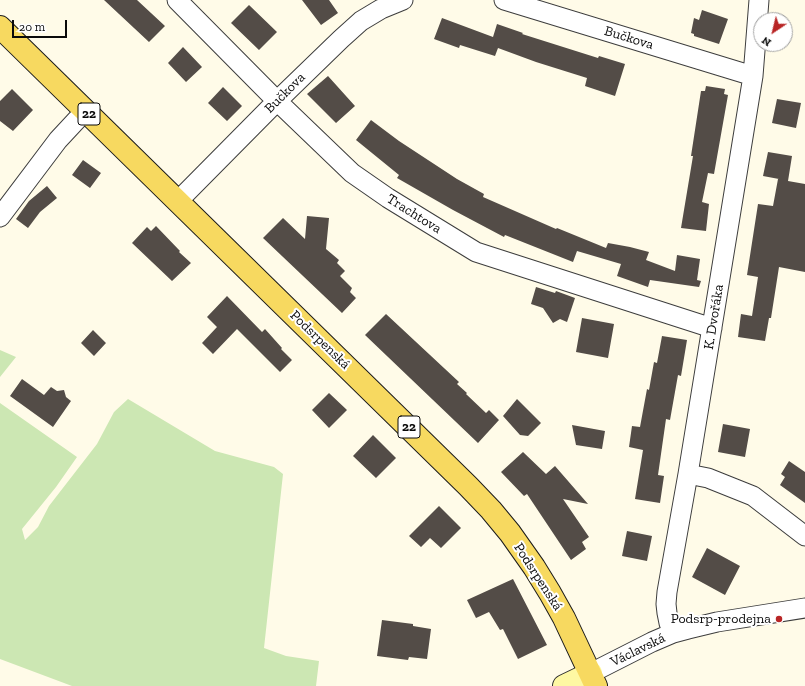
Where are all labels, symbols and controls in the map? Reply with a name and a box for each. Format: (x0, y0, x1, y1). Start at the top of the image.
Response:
scale bar (14, 12, 69, 38)
north arrow (753, 12, 793, 52)
text: 20 m (19, 20, 45, 34)
street label: Bučkova (602, 23, 656, 53)
text: N (759, 34, 774, 49)
street label: Bučkova (261, 69, 309, 117)
road number: 22 (78, 103, 100, 125)
street label: Trachtova (383, 191, 445, 237)
street label: K. Dvořáka (701, 283, 727, 351)
street label: Podsrpenská (286, 307, 354, 373)
road number: 22 (398, 416, 420, 438)
street label: Podsrpenská (510, 540, 566, 614)
place label: Podsrp-prodejna (671, 611, 771, 627)
marker: Podsrp-prodejna (774, 614, 784, 624)
street label: Václavská (608, 630, 668, 670)

